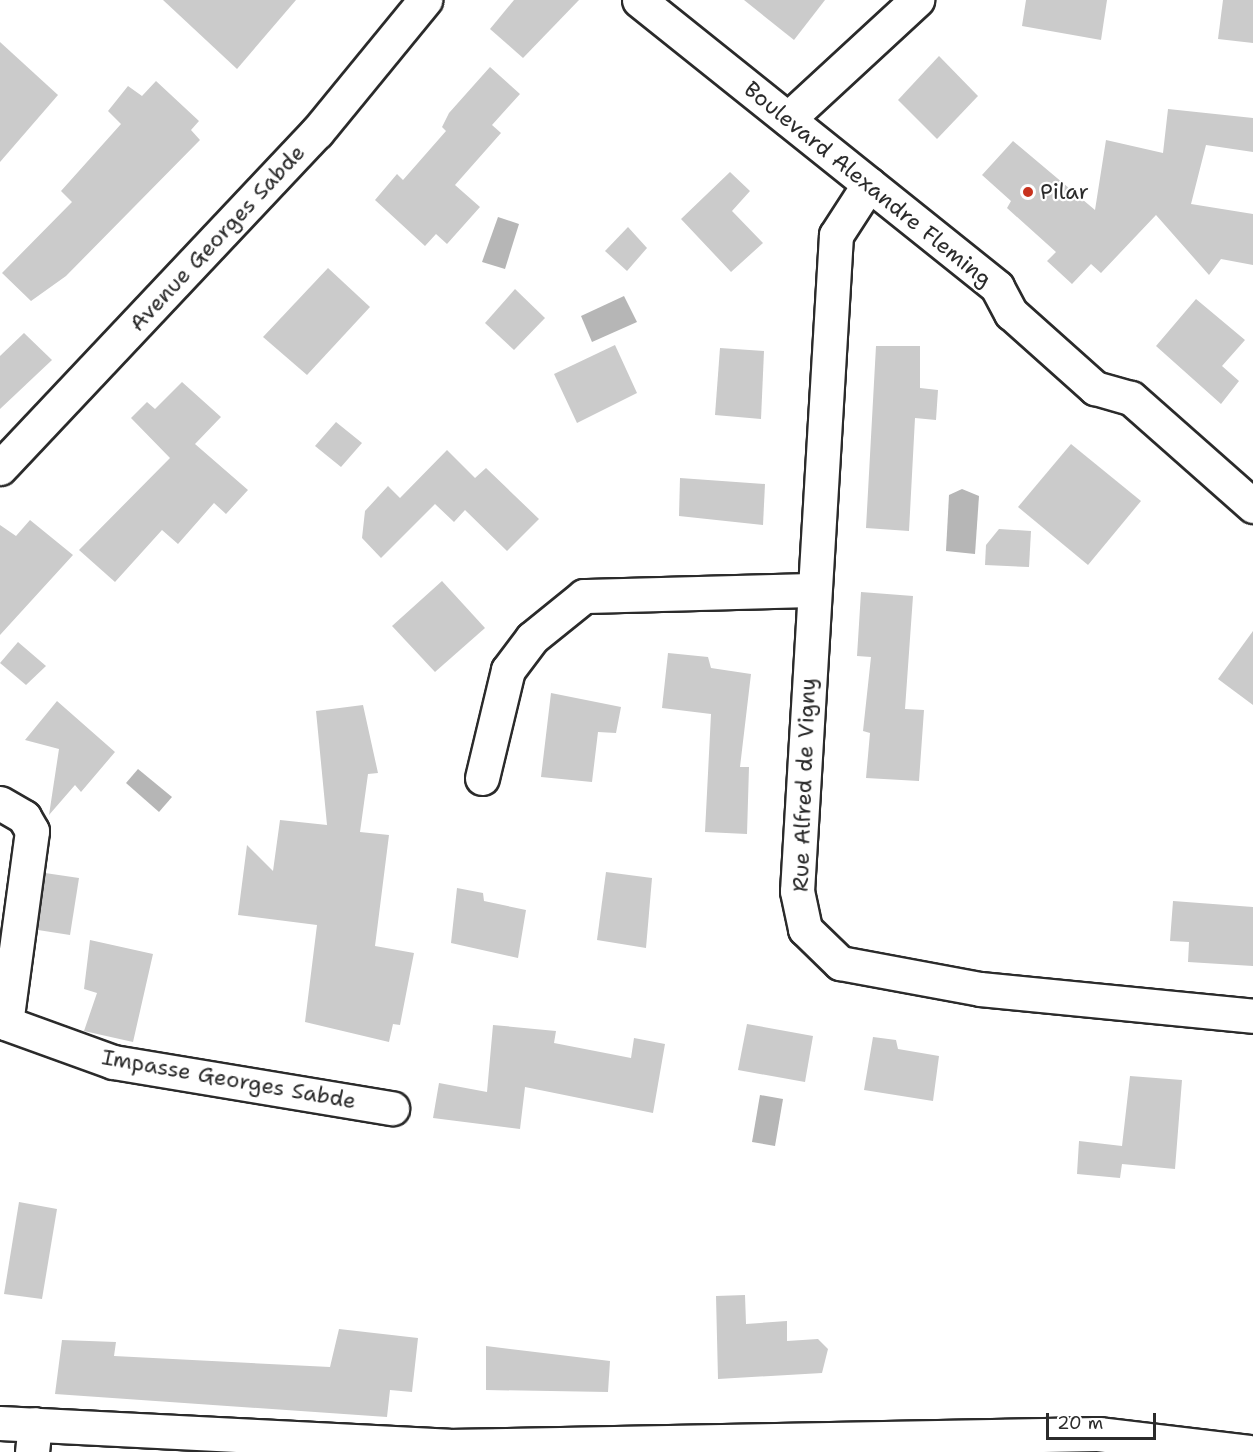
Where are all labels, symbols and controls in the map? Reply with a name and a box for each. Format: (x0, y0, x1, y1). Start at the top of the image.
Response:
street label: Boulevard Alexandre Fleming (739, 76, 997, 292)
street label: Avenue Georges Sabde (124, 139, 310, 337)
place label: Pilar (1040, 179, 1089, 205)
marker: Pilar (1021, 185, 1035, 199)
street label: Rue Alfred de Vigny (787, 678, 821, 892)
street label: Impasse Georges Sabde (100, 1044, 358, 1114)
scale bar (1049, 1401, 1158, 1439)
text: 20 m (1057, 1411, 1103, 1435)

